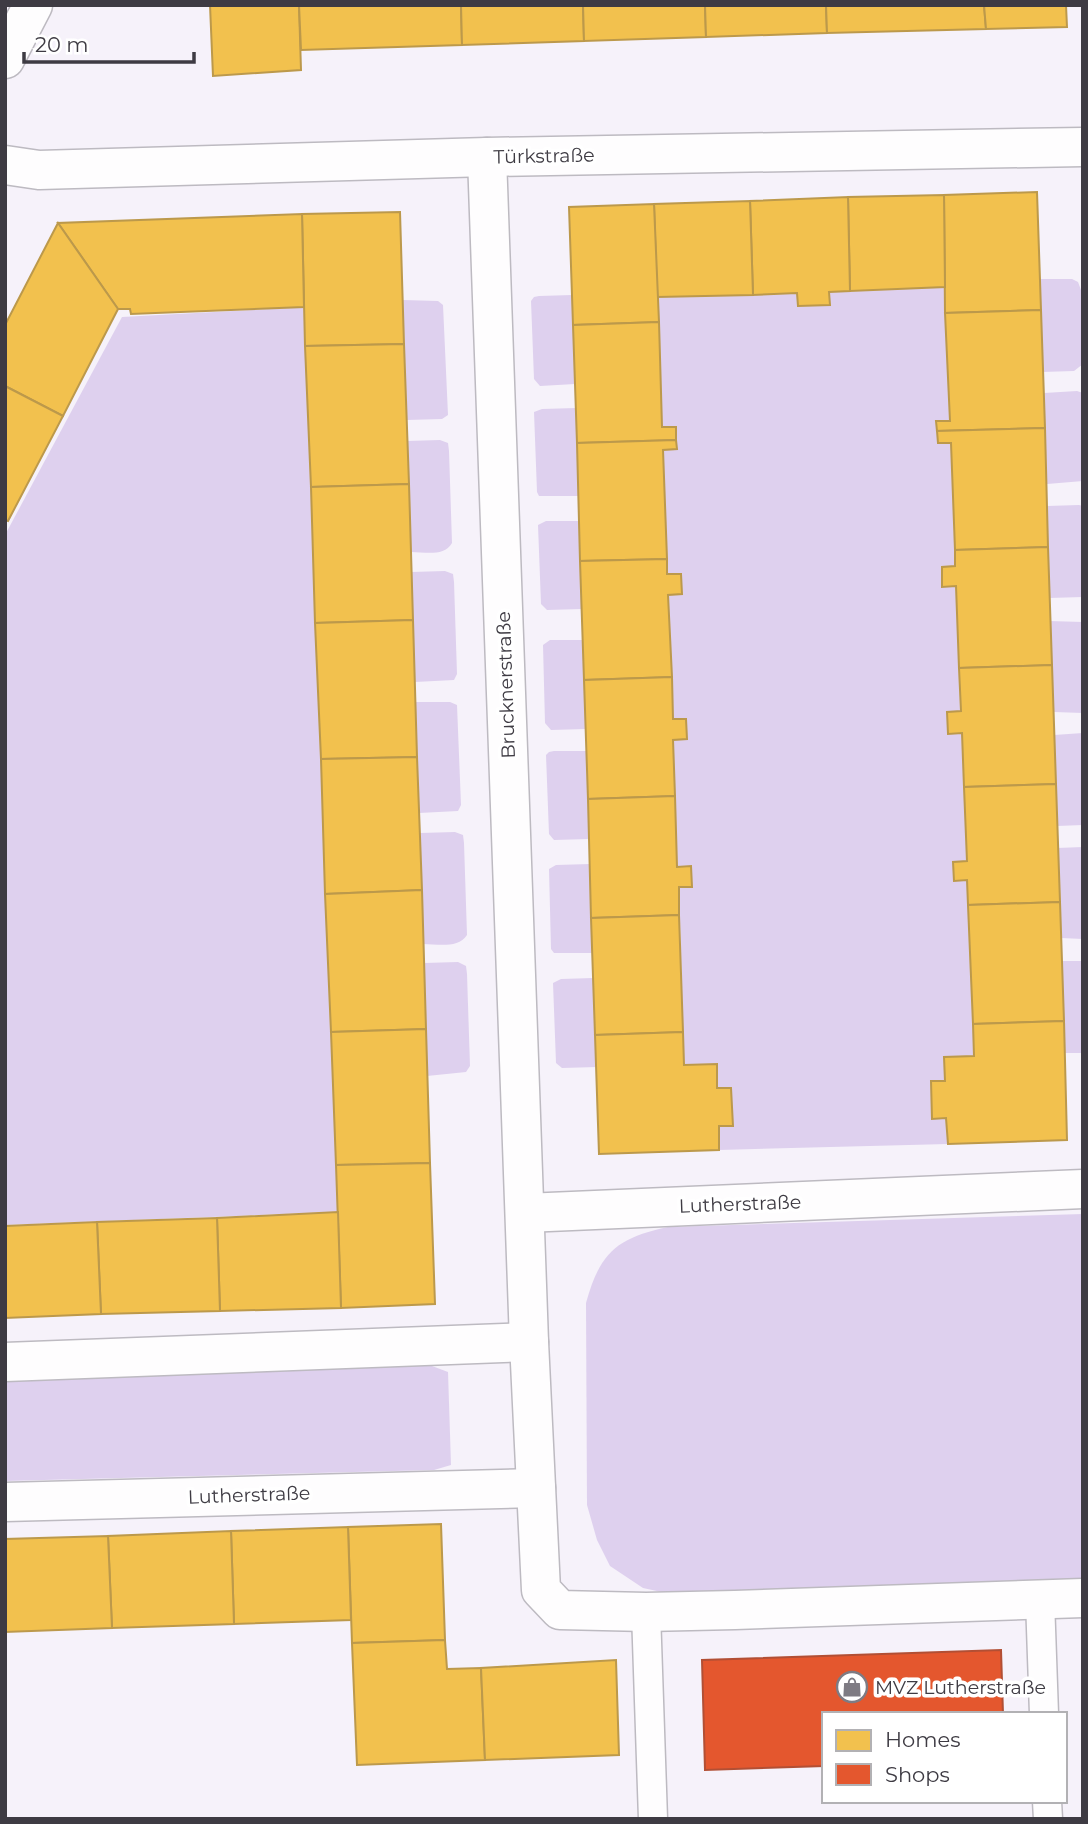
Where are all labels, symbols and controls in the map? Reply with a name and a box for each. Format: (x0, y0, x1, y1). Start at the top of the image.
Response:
scale bar (24, 21, 194, 65)
text: 20 m (35, 32, 89, 57)
street label: Türkstraße (493, 144, 595, 168)
street label: Brucknerstraße (492, 611, 520, 759)
street label: Lutherstraße (678, 1190, 802, 1218)
street label: Lutherstraße (187, 1481, 311, 1509)
shop icon: MVZ Lutherstraße (835, 1670, 869, 1704)
place label: MVZ Lutherstraße (875, 1676, 1046, 1699)
legend (822, 1712, 1067, 1803)
text: Homes (885, 1727, 960, 1752)
text: Shops (885, 1762, 950, 1787)

